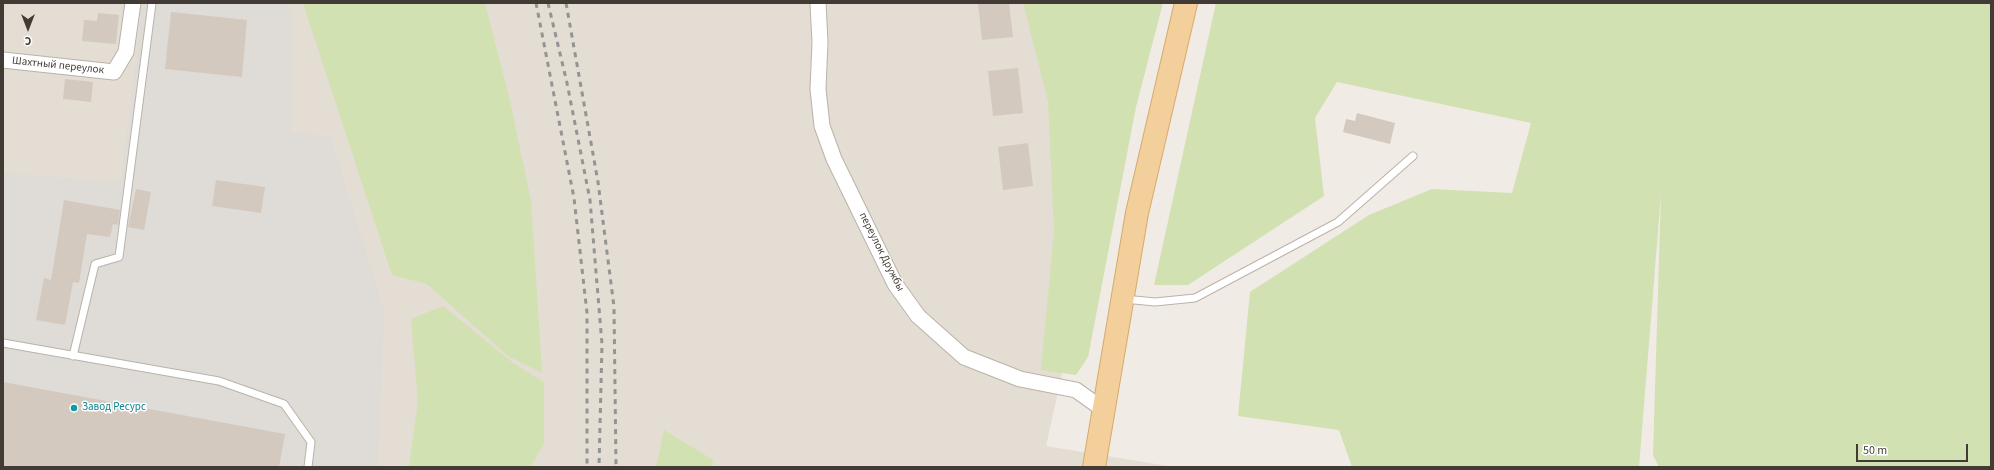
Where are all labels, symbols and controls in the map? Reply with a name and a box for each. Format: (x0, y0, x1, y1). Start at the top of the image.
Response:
north arrow (8, 8, 48, 48)
text: С (25, 33, 31, 48)
street label: Шахтный переулок (11, 55, 105, 77)
street label: переулок Дружбы (855, 210, 907, 294)
place label: Завод Ресурс (82, 401, 146, 415)
marker: Завод Ресурс (69, 403, 79, 413)
scale bar (1858, 436, 1970, 462)
text: 50 m (1863, 442, 1887, 459)

